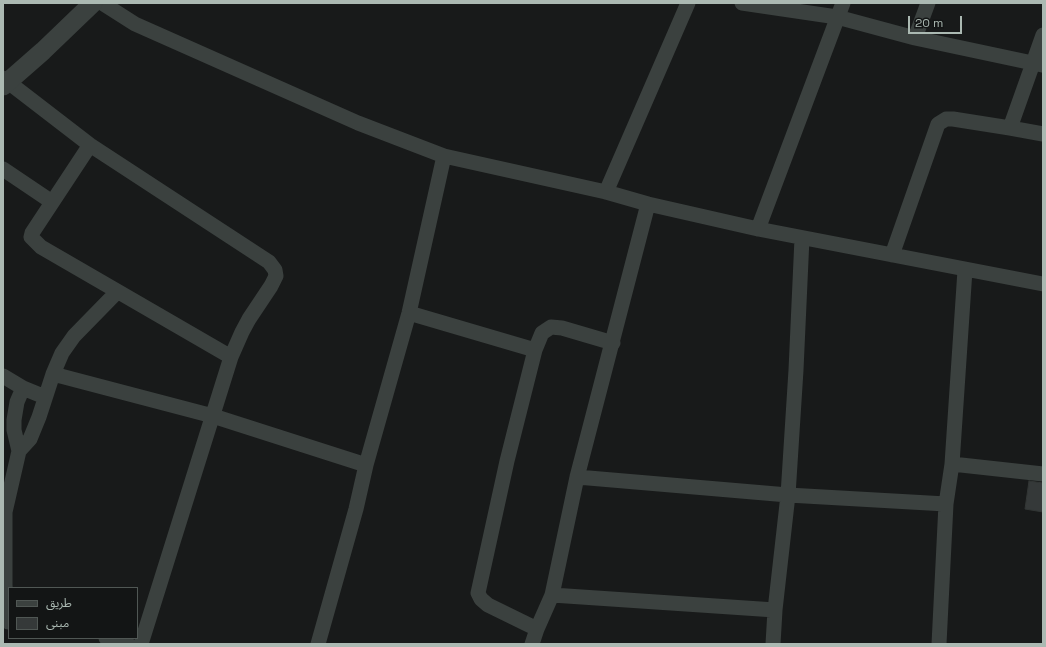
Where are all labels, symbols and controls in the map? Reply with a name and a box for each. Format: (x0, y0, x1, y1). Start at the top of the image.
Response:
scale bar (910, 8, 964, 34)
text: 20 m (915, 15, 943, 31)
legend (8, 587, 138, 639)
text: طريق (46, 595, 72, 611)
text: مبنى (46, 615, 69, 631)

